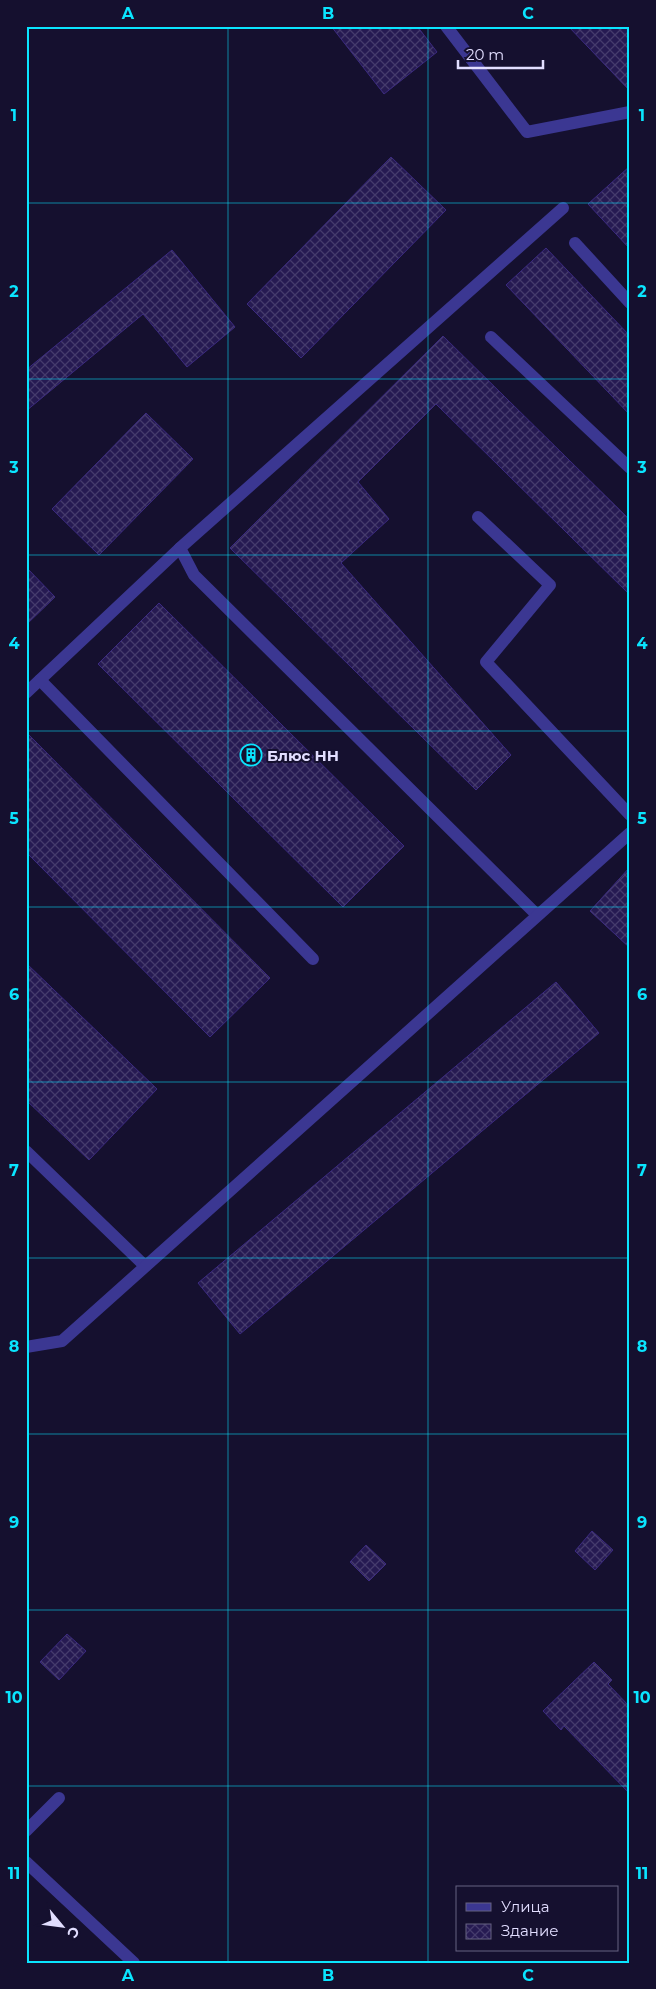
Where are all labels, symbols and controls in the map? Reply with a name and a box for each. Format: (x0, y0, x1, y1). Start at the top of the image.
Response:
text: A (121, 4, 135, 23)
text: B (322, 4, 334, 23)
text: C (522, 4, 534, 23)
scale bar (458, 38, 544, 70)
text: 20 m (466, 45, 504, 64)
text: 1 (11, 106, 17, 125)
text: 1 (639, 106, 645, 125)
text: 2 (9, 282, 19, 301)
text: 2 (637, 282, 647, 301)
text: 3 (8, 458, 19, 477)
text: 3 (636, 458, 647, 477)
text: 4 (8, 634, 20, 653)
text: 4 (636, 634, 648, 653)
building icon: Блюс НН (239, 743, 263, 767)
place label: Блюс НН (267, 746, 339, 765)
text: 5 (9, 809, 19, 828)
text: 5 (637, 809, 647, 828)
text: 6 (9, 985, 19, 1004)
text: 6 (637, 985, 647, 1004)
text: 7 (9, 1161, 19, 1180)
text: 7 (637, 1161, 647, 1180)
text: 8 (9, 1337, 19, 1356)
text: 8 (637, 1337, 647, 1356)
text: 9 (9, 1513, 19, 1532)
text: 9 (637, 1513, 647, 1532)
text: 10 (5, 1688, 23, 1707)
text: 10 (633, 1688, 651, 1707)
text: 11 (8, 1864, 20, 1883)
text: 11 (636, 1864, 648, 1883)
legend (456, 1886, 618, 1952)
text: Улица (501, 1897, 549, 1916)
north arrow (38, 1902, 88, 1952)
text: Здание (501, 1921, 559, 1940)
text: С (63, 1923, 84, 1941)
text: A (121, 1966, 135, 1985)
text: B (322, 1966, 334, 1985)
text: C (522, 1966, 534, 1985)

